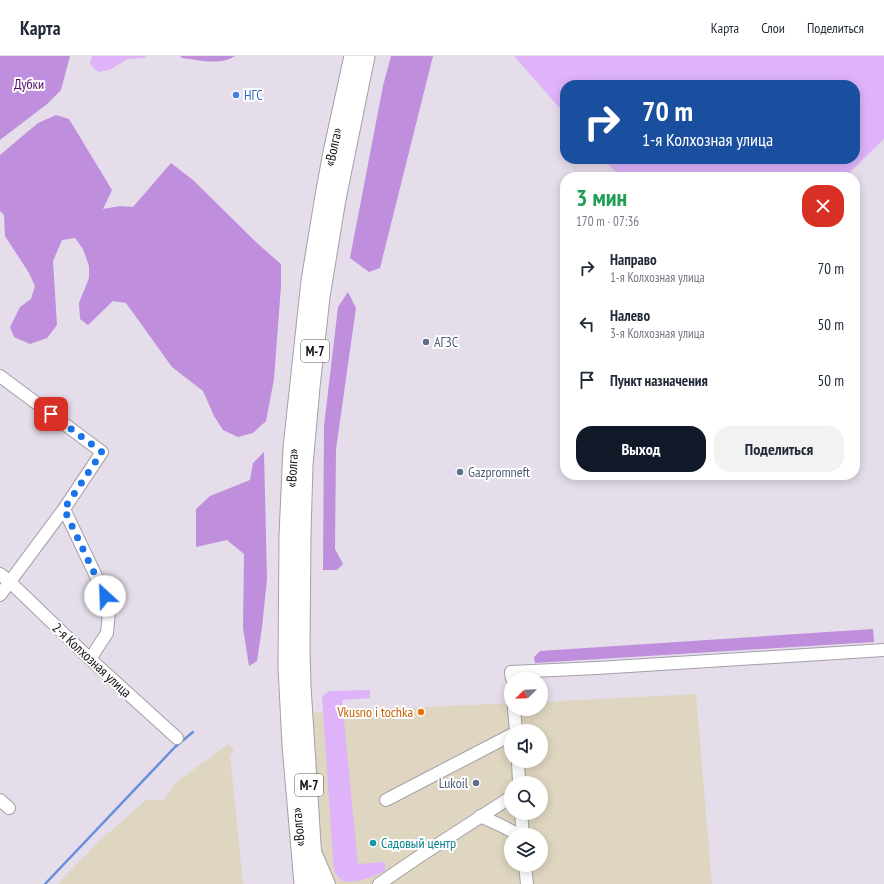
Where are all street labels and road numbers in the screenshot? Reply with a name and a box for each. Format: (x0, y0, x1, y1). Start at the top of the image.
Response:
street label: «Волга» (320, 126, 346, 168)
road number: М-7 (301, 340, 329, 362)
street label: «Волга» (282, 448, 302, 488)
street label: 2-я Колхозная улица (49, 619, 135, 701)
road number: М-7 (295, 774, 323, 796)
street label: «Волга» (287, 807, 309, 847)

